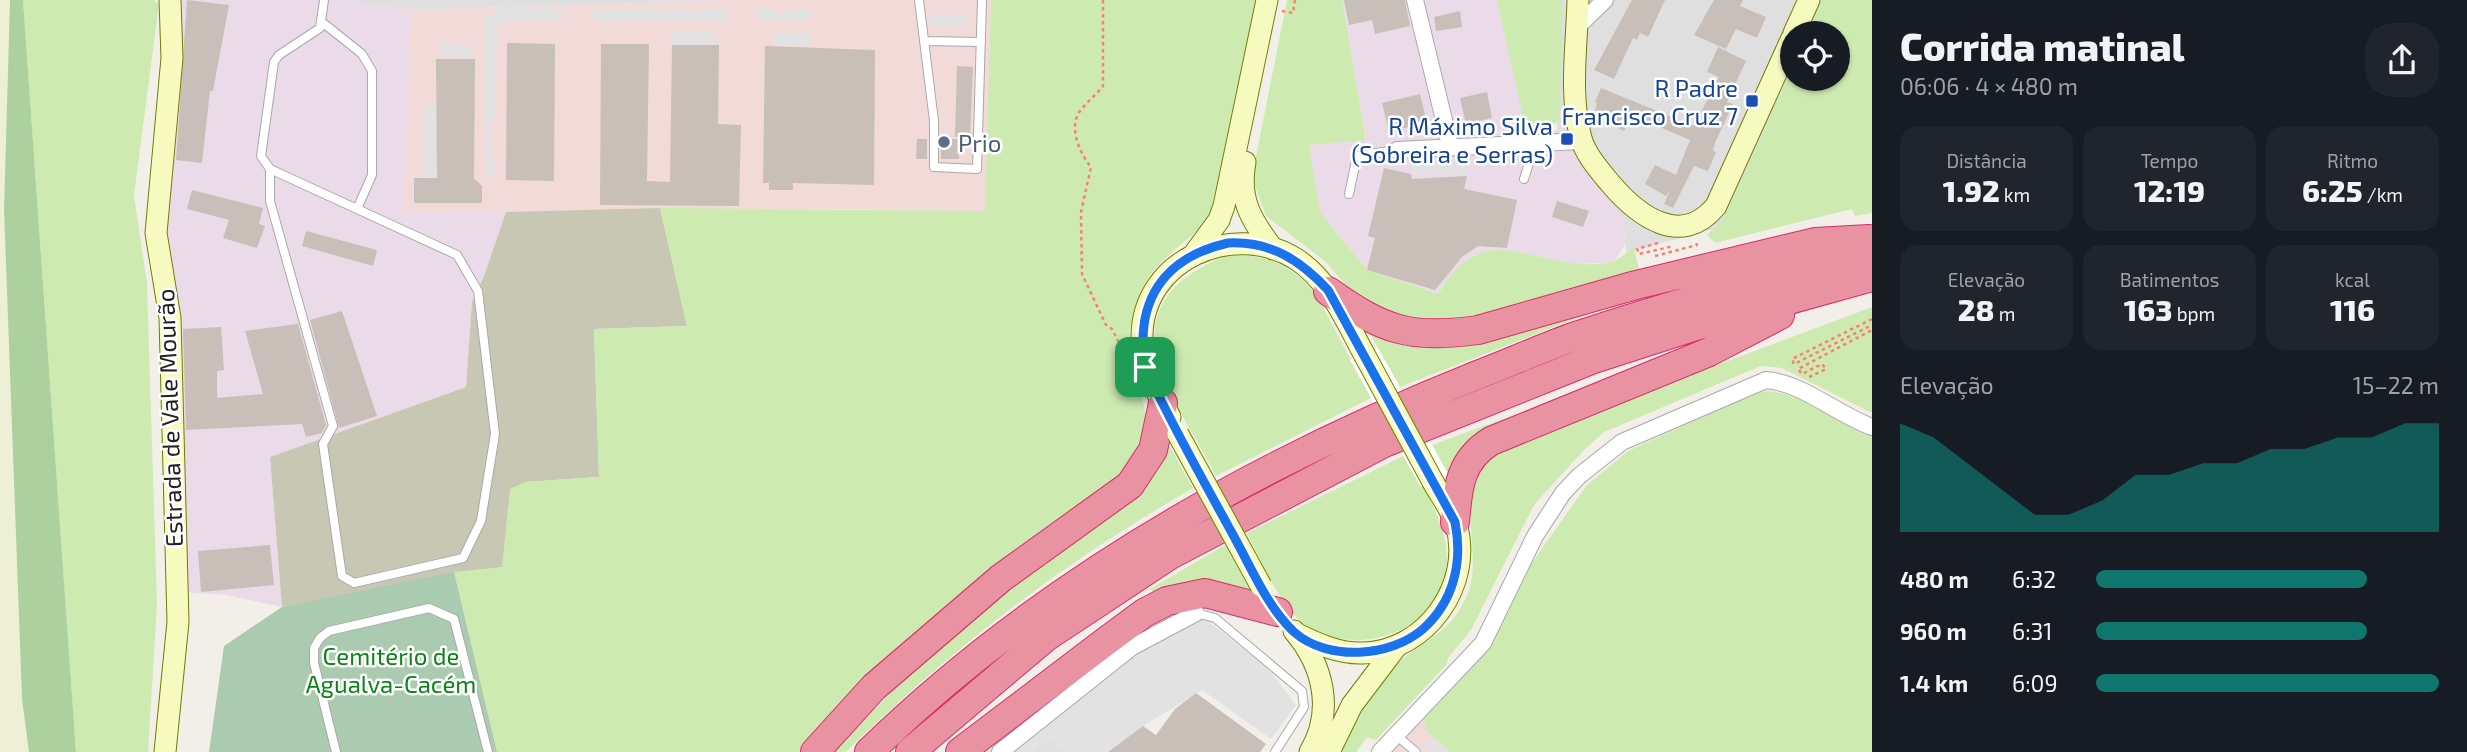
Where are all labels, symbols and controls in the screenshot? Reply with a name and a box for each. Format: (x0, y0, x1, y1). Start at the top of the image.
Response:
map controls (1780, 21, 1850, 91)
button: locate (1780, 21, 1850, 91)
text: Corrida matinal (1900, 23, 2185, 69)
button: share (2365, 23, 2439, 97)
text: 06:06 · 4 × 480 m (1900, 72, 2078, 100)
place label: R Padre Francisco Cruz 7 (1561, 73, 1738, 130)
marker: R Padre Francisco Cruz 7 (1744, 93, 1760, 109)
place label: R Máximo Silva (Sobreira e Serras) (1351, 111, 1553, 168)
place label: Prio (958, 128, 1001, 157)
marker: R Máximo Silva (Sobreira e Serras) (1559, 131, 1575, 147)
marker: Prio (936, 134, 952, 150)
text: Distância (1946, 149, 2027, 172)
text: Tempo (2141, 149, 2198, 172)
text: Ritmo (2327, 149, 2378, 172)
text: 1.92 (1943, 172, 2000, 208)
text: 12:19 (2134, 172, 2205, 208)
text: 6:25 (2302, 172, 2363, 208)
text: km (2000, 183, 2030, 206)
text: /km (2363, 183, 2403, 206)
text: Elevação (1948, 268, 2025, 291)
text: Batimentos (2120, 268, 2219, 291)
text: kcal (2335, 268, 2370, 291)
street label: Estrada de Vale Mourão (150, 288, 188, 548)
text: 28 (1958, 291, 1994, 327)
text: 163 (2124, 291, 2173, 327)
text: 116 (2330, 291, 2375, 327)
text: m (1994, 302, 2015, 325)
text: bpm (2173, 302, 2215, 325)
pin (1115, 337, 1175, 397)
icon: arrive (1126, 348, 1164, 386)
text: Elevação (1900, 371, 1994, 399)
text: 15–22 m (2353, 371, 2439, 399)
text: 480 m (1900, 565, 1969, 593)
text: 6:32 (2012, 565, 2056, 593)
text: 960 m (1900, 617, 1967, 645)
text: 6:31 (2012, 617, 2053, 645)
park label: Cemitério de Agualva-Cacém (306, 641, 476, 698)
text: 1.4 km (1900, 669, 1968, 697)
text: 6:09 (2012, 669, 2058, 697)

